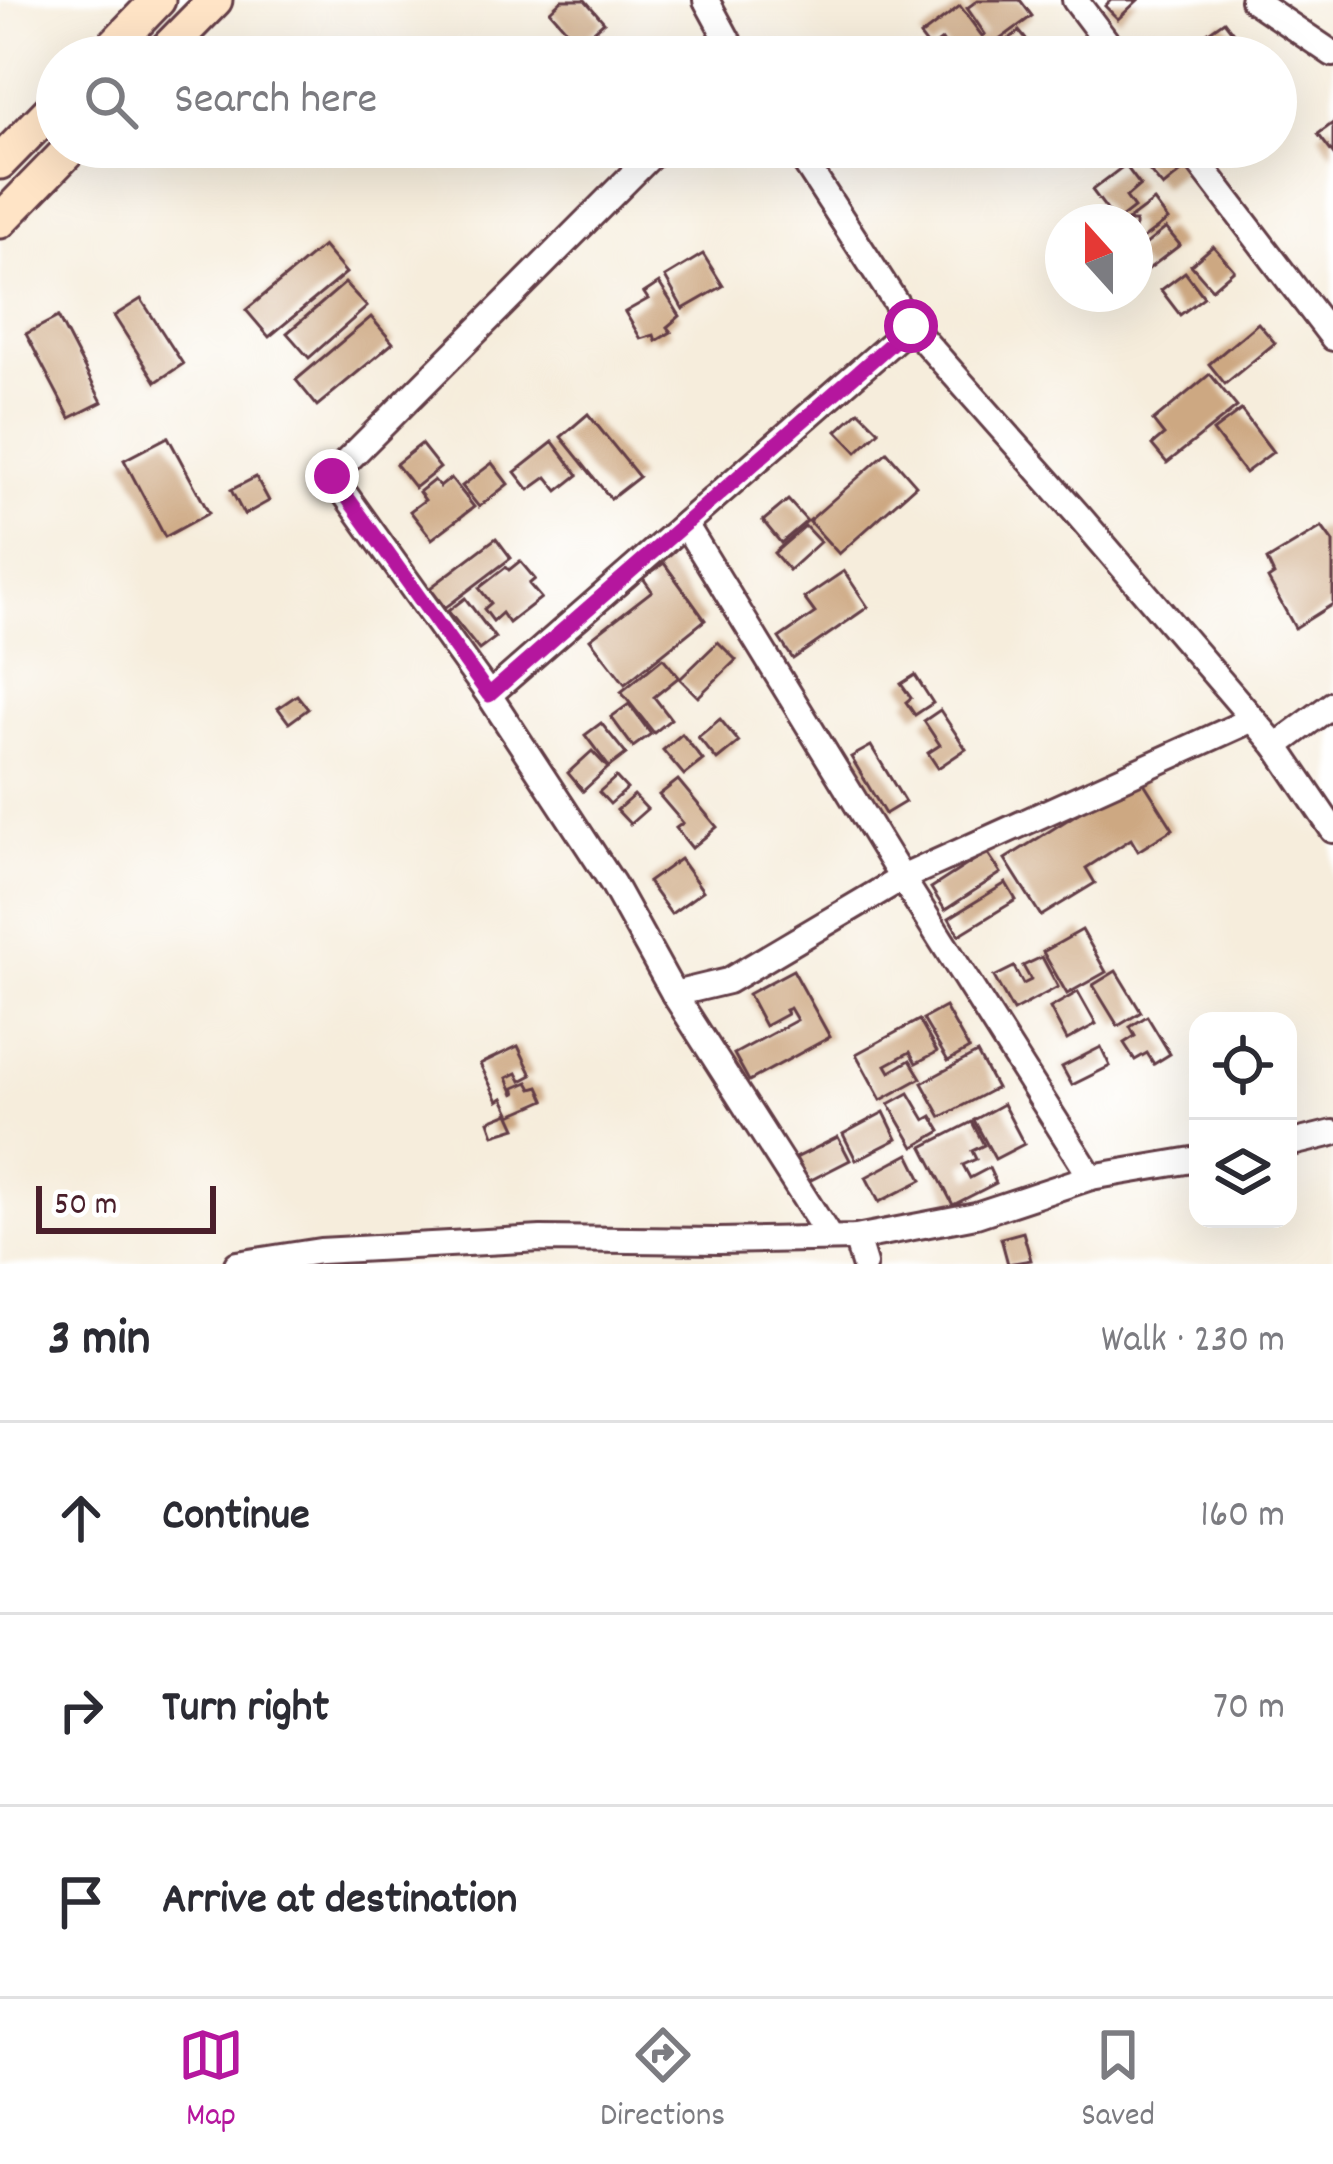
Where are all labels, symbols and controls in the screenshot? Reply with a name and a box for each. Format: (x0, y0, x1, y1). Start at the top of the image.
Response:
search box (36, 36, 1297, 168)
icon: search (78, 69, 144, 135)
text: Search here (174, 70, 377, 134)
north arrow (1045, 204, 1153, 312)
route start (884, 299, 938, 353)
route end (305, 449, 359, 503)
map controls (1189, 1012, 1297, 1228)
button: locate (1189, 1012, 1297, 1120)
button: layers (1189, 1120, 1297, 1228)
scale bar (36, 1180, 216, 1233)
text: 50 m (54, 1183, 118, 1230)
text: 3 min (48, 1306, 150, 1378)
text: Walk · 230 m (1101, 1315, 1285, 1370)
icon: ahead (48, 1485, 114, 1551)
text: Continue (162, 1486, 310, 1550)
text: 160 m (1200, 1490, 1285, 1545)
icon: right (48, 1677, 114, 1743)
text: Turn right (162, 1678, 329, 1742)
text: 70 m (1213, 1682, 1285, 1737)
icon: arrive (48, 1869, 114, 1935)
text: Arrive at destination (162, 1870, 517, 1934)
tab: Map (178, 2022, 244, 2141)
tab: Directions (600, 2022, 725, 2141)
tab: Saved (1081, 2022, 1155, 2141)

